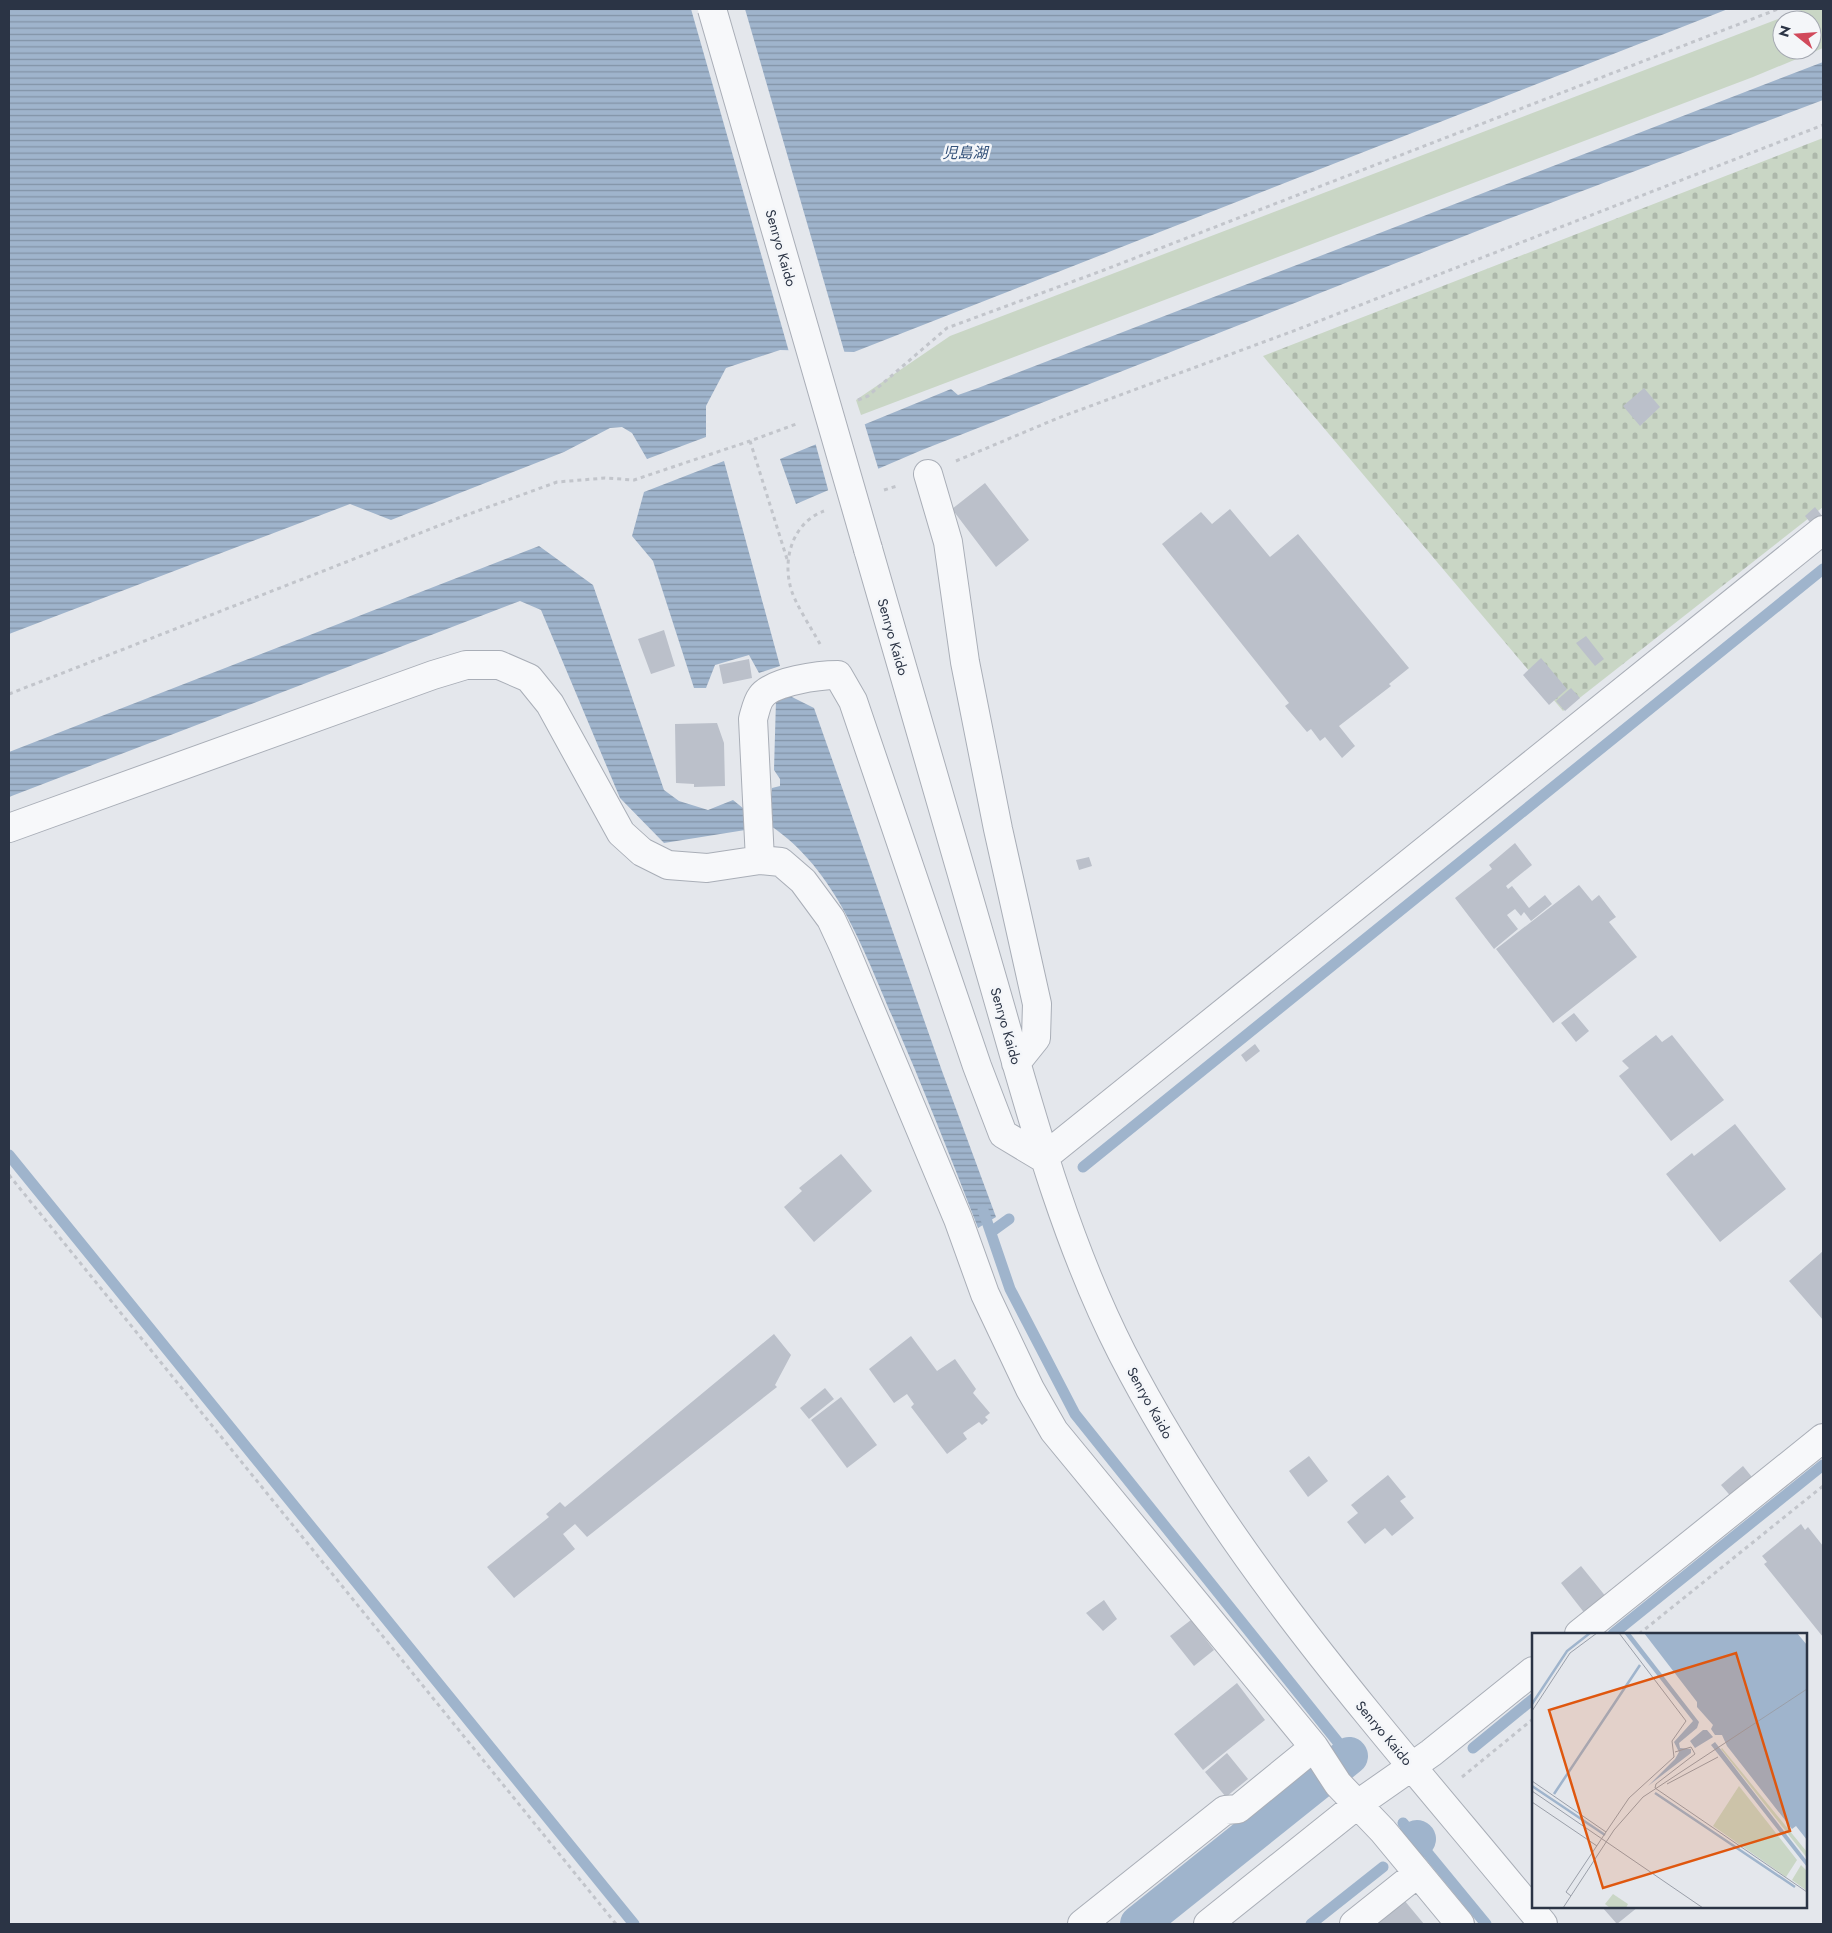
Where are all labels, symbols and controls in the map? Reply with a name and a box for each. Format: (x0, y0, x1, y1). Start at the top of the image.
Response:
north arrow (1772, 10, 1822, 60)
text: N (1773, 23, 1796, 39)
water label: 児島湖 (942, 142, 989, 164)
street label: Senryo Kaido (760, 207, 802, 289)
street label: Senryo Kaido (872, 596, 914, 678)
street label: Senryo Kaido (985, 985, 1027, 1067)
street label: Senryo Kaido (1122, 1364, 1178, 1443)
inset map (1532, 1633, 1807, 1908)
street label: Senryo Kaido (1351, 1696, 1417, 1770)

